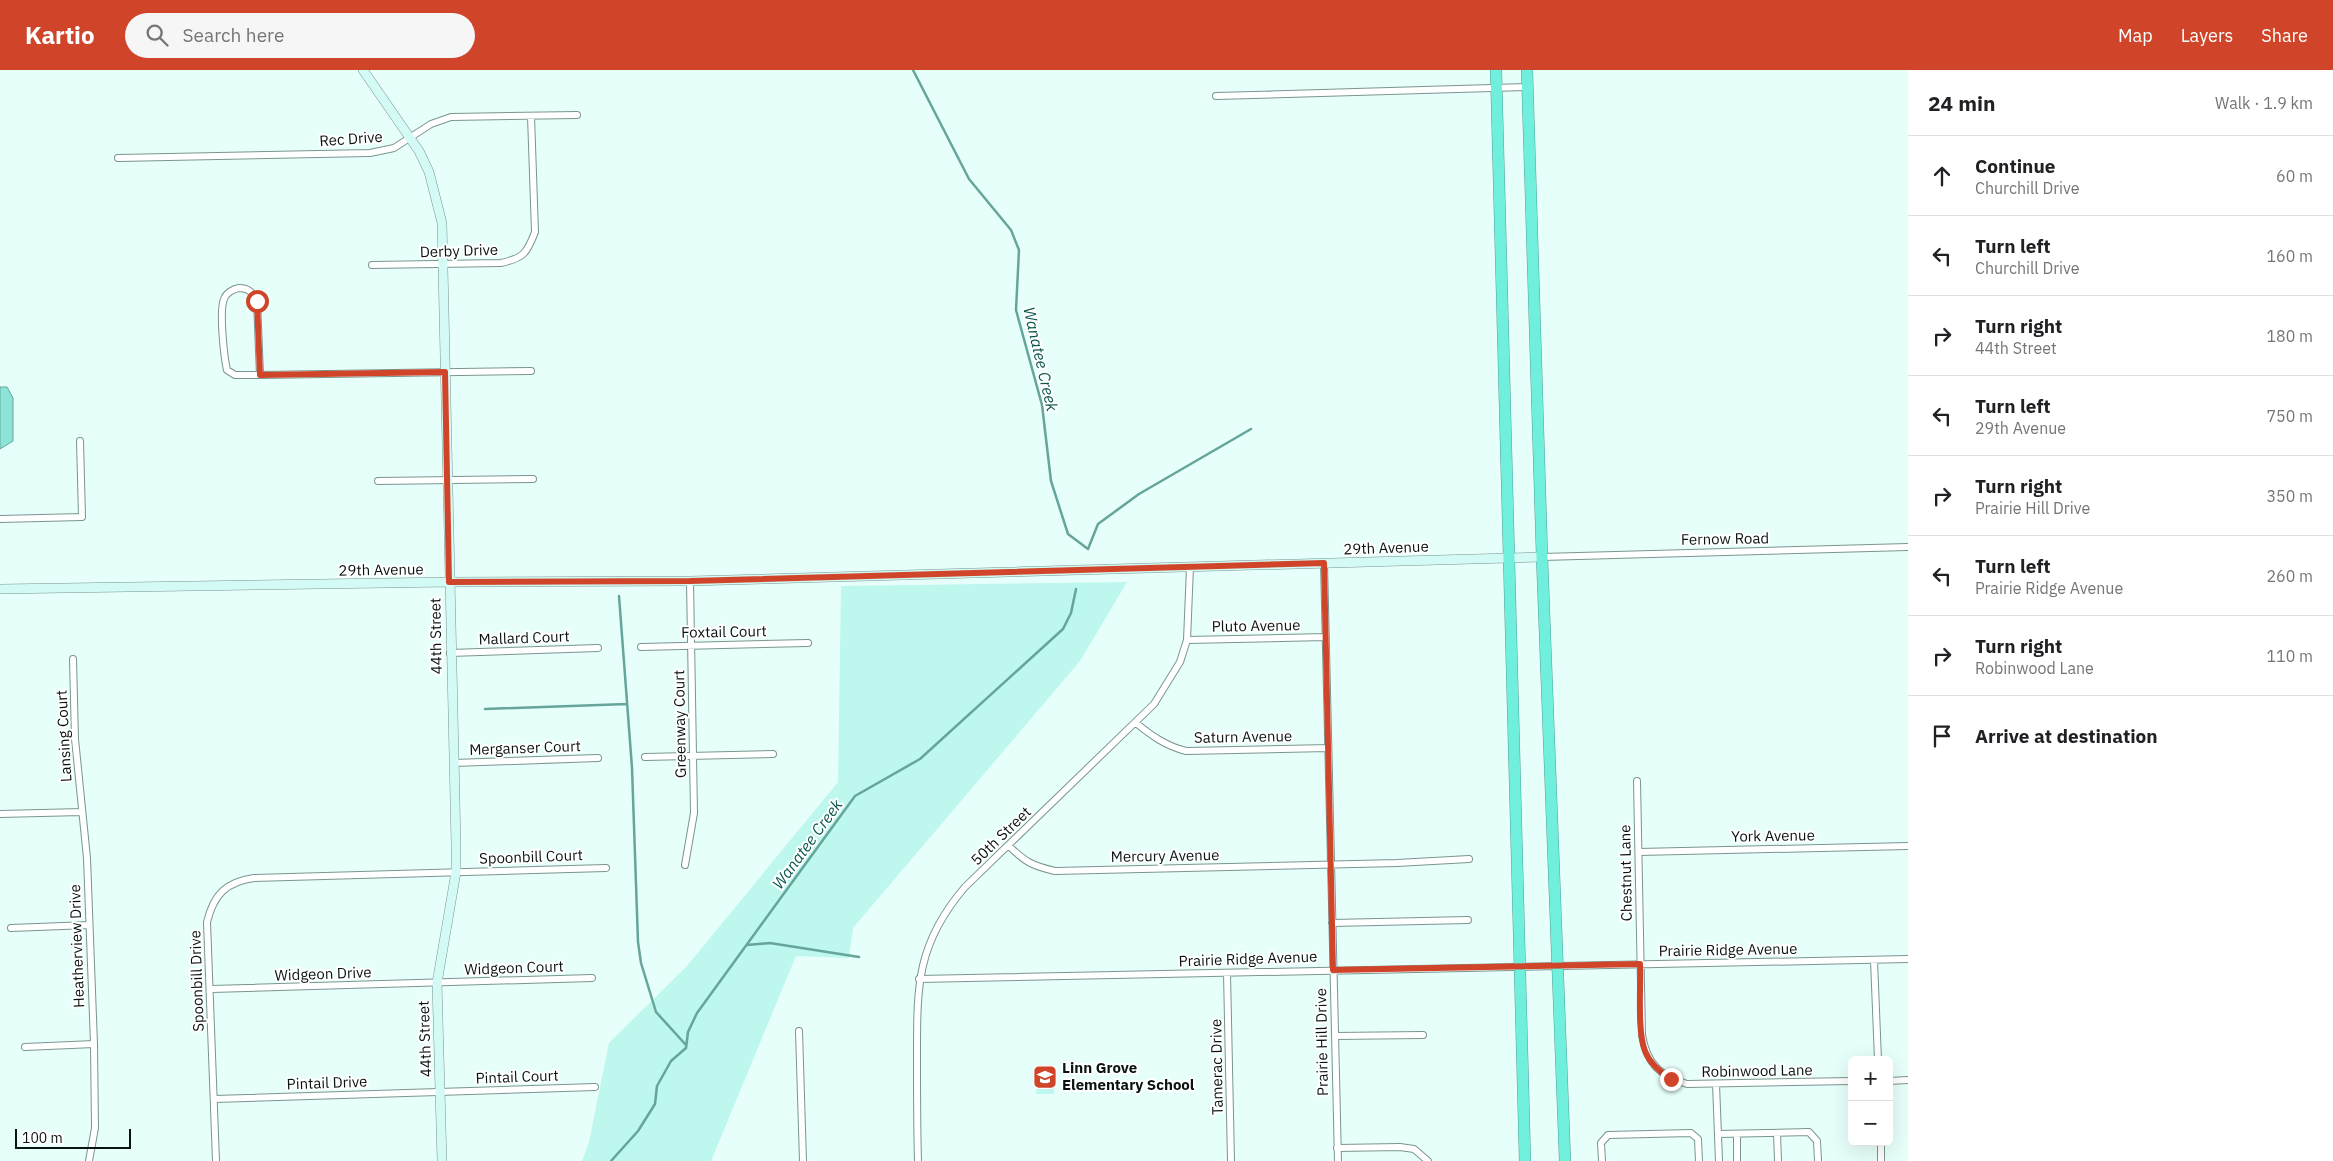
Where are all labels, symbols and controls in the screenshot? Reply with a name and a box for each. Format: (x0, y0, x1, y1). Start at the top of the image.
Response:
search box (125, 13, 475, 58)
text: Kartio (25, 19, 95, 51)
icon: search (143, 21, 171, 49)
text: Search here (183, 23, 284, 47)
text: Map (2118, 24, 2153, 47)
text: Layers (2181, 24, 2233, 47)
text: Share (2261, 24, 2308, 47)
text: 24 min (1928, 89, 1995, 117)
text: Walk · 1.9 km (2215, 93, 2313, 113)
street label: Rec Drive (319, 127, 383, 150)
text: Continue (1975, 154, 2055, 178)
icon: ahead (1928, 162, 1956, 190)
text: 60 m (2276, 166, 2313, 186)
text: Churchill Drive (1975, 178, 2080, 198)
text: Turn left (1975, 234, 2051, 258)
street label: Derby Drive (420, 240, 498, 261)
icon: left (1928, 242, 1956, 270)
text: 160 m (2266, 246, 2313, 266)
text: Churchill Drive (1975, 258, 2080, 278)
route start (246, 290, 269, 313)
water label: Wanatee Creek (1019, 305, 1063, 414)
text: Turn right (1975, 314, 2062, 338)
icon: right (1928, 322, 1956, 350)
text: 180 m (2266, 326, 2313, 346)
text: 44th Street (1975, 338, 2057, 358)
text: Turn left (1975, 394, 2051, 418)
icon: left (1928, 402, 1956, 430)
text: 750 m (2266, 406, 2313, 426)
text: 29th Avenue (1975, 418, 2066, 438)
text: Turn right (1975, 474, 2062, 498)
icon: right (1928, 482, 1956, 510)
text: 350 m (2266, 486, 2313, 506)
text: Prairie Hill Drive (1975, 498, 2090, 518)
street label: Fernow Road (1681, 528, 1769, 549)
street label: 29th Avenue (1343, 537, 1429, 558)
text: Turn left (1975, 554, 2051, 578)
street label: 29th Avenue (338, 559, 424, 580)
icon: left (1928, 562, 1956, 590)
text: 260 m (2266, 566, 2313, 586)
text: Prairie Ridge Avenue (1975, 578, 2123, 598)
street label: 44th Street (425, 598, 446, 674)
street label: Pluto Avenue (1211, 615, 1301, 636)
street label: Foxtail Court (681, 621, 767, 642)
street label: Mallard Court (478, 626, 570, 649)
text: Turn right (1975, 634, 2062, 658)
icon: right (1928, 642, 1956, 670)
text: 110 m (2266, 646, 2313, 666)
text: Robinwood Lane (1975, 658, 2094, 678)
street label: Greenway Court (669, 670, 690, 778)
street label: Lansing Court (52, 690, 75, 783)
icon: arrive (1928, 722, 1956, 750)
text: Arrive at destination (1975, 724, 2158, 748)
street label: Saturn Avenue (1194, 726, 1292, 747)
street label: Merganser Court (469, 736, 581, 759)
water label: Wanatee Creek (768, 795, 847, 893)
street label: 50th Street (967, 802, 1035, 869)
street label: Chestnut Lane (1615, 825, 1636, 921)
street label: York Avenue (1731, 825, 1815, 846)
street label: Spoonbill Court (479, 845, 583, 868)
street label: Mercury Avenue (1110, 845, 1219, 866)
street label: Heatherview Drive (65, 884, 88, 1008)
street label: Spoonbill Drive (185, 930, 208, 1032)
street label: Prairie Ridge Avenue (1658, 939, 1798, 960)
street label: Prairie Ridge Avenue (1178, 947, 1318, 970)
street label: Widgeon Court (464, 956, 564, 979)
street label: Widgeon Drive (274, 962, 372, 985)
street label: Prairie Hill Drive (1311, 988, 1332, 1096)
street label: 44th Street (414, 1000, 435, 1078)
street label: Tamerac Drive (1206, 1019, 1227, 1115)
map controls (1848, 1056, 1893, 1146)
button: + (1848, 1056, 1893, 1101)
place label: Linn Grove Elementary School (1062, 1058, 1195, 1094)
street label: Robinwood Lane (1701, 1060, 1813, 1081)
school or university icon: Linn Grove Elementary School (1032, 1064, 1058, 1090)
street label: Pintail Court (475, 1066, 559, 1087)
route end (1660, 1068, 1683, 1091)
street label: Pintail Drive (286, 1072, 368, 1093)
button: − (1848, 1101, 1893, 1146)
scale bar (15, 1126, 131, 1149)
text: 100 m (22, 1129, 63, 1147)

